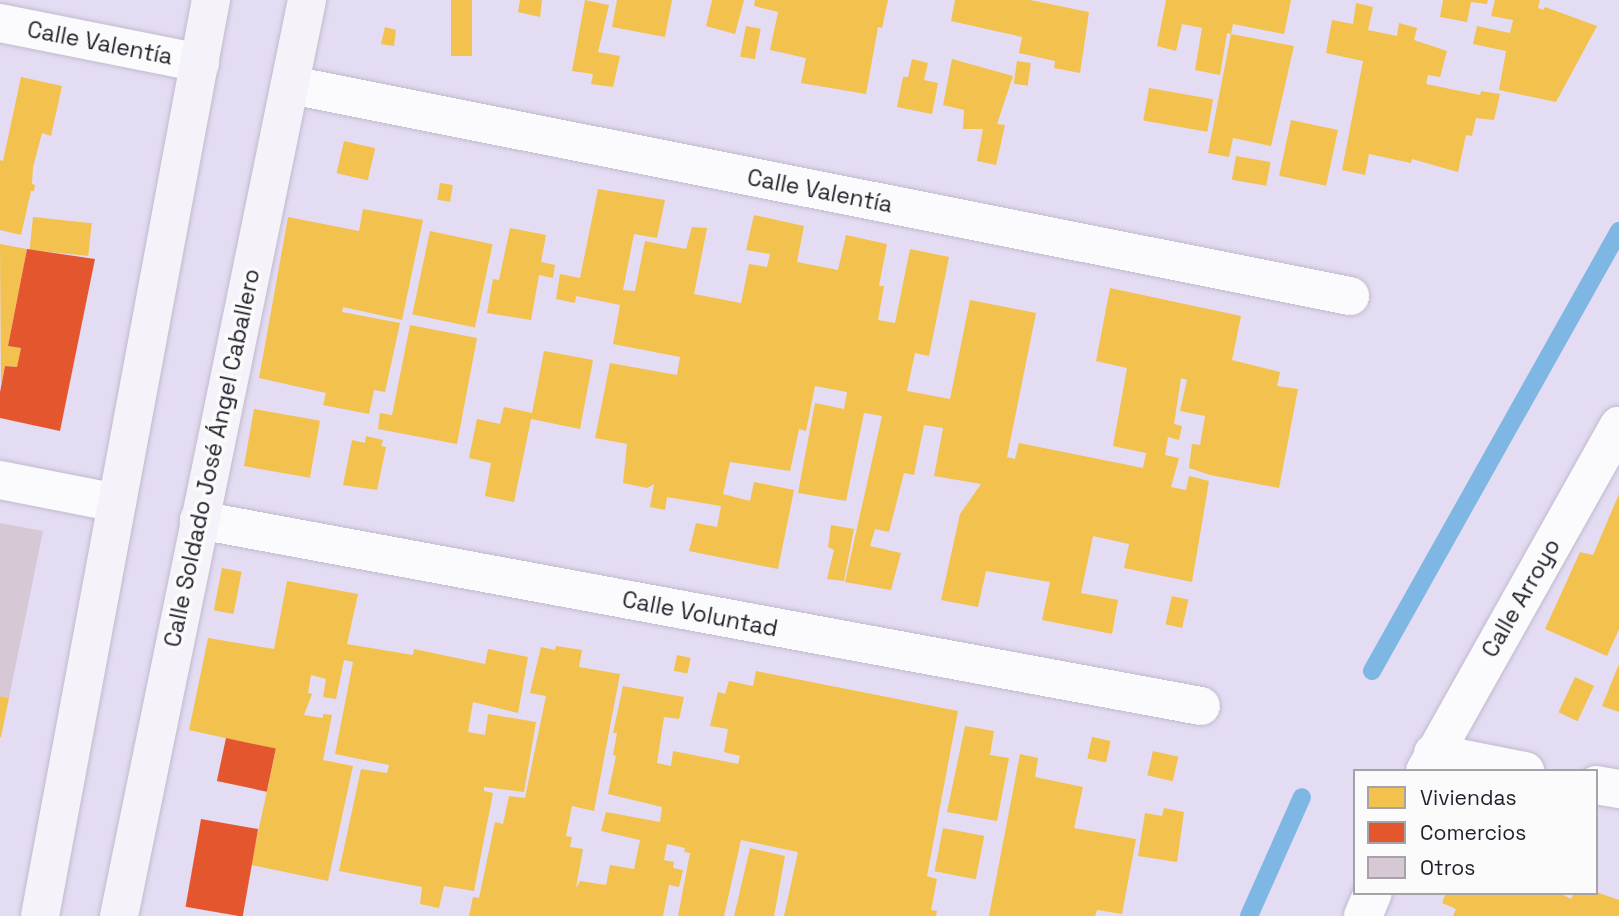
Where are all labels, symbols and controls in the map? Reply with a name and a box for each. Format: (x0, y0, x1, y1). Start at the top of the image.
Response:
street label: Calle Valentía (25, 15, 175, 71)
street label: Calle Valentía (745, 163, 895, 219)
street label: Calle Soldado José Ángel Caballero (158, 266, 266, 650)
street label: Calle Arroyo (1476, 534, 1566, 662)
street label: Calle Voluntad (620, 585, 780, 643)
legend (1353, 769, 1598, 895)
text: Viviendas (1420, 784, 1517, 811)
text: Comercios (1420, 819, 1526, 846)
text: Otros (1420, 854, 1475, 881)

